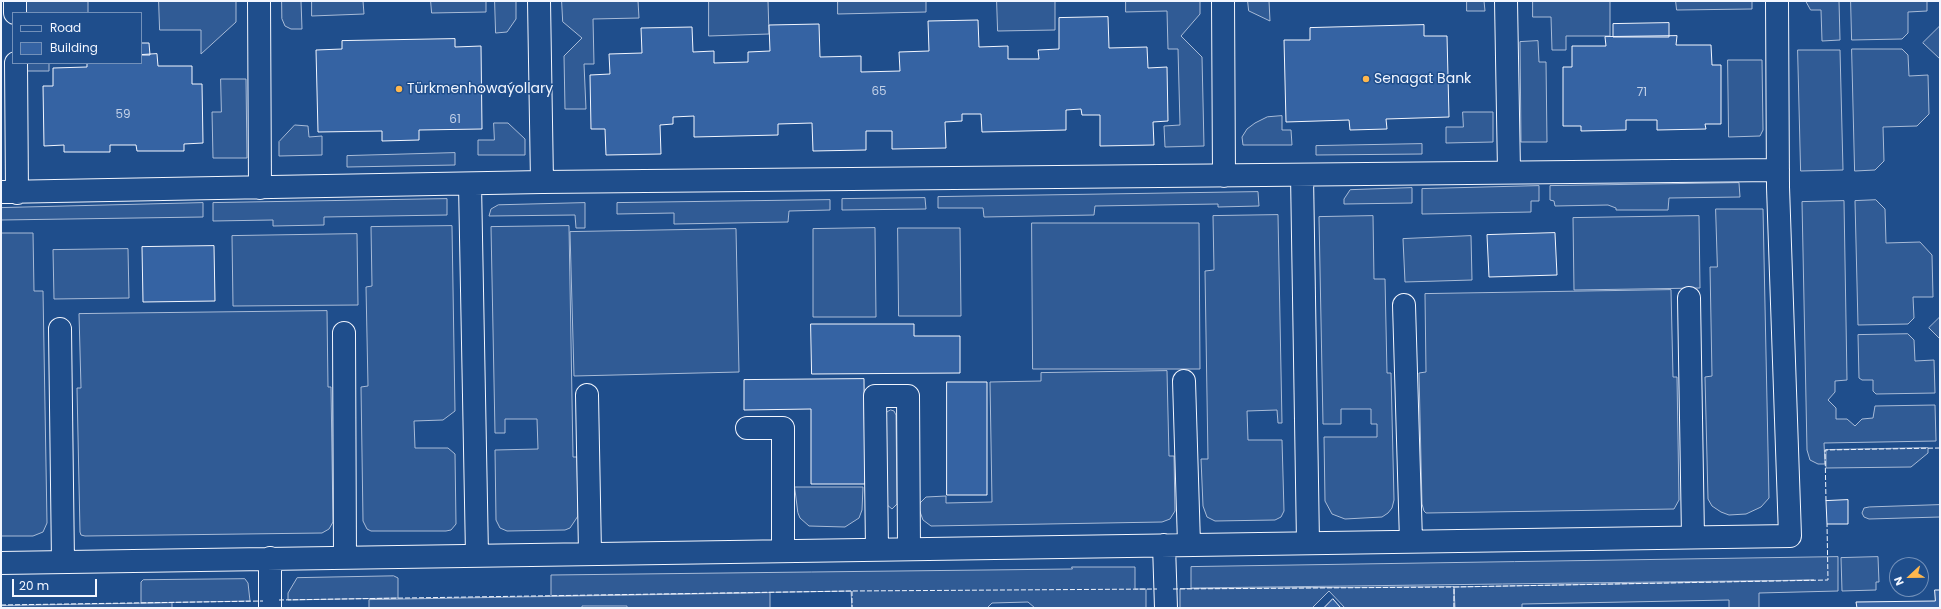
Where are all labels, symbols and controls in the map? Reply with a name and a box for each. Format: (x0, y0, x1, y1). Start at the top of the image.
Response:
legend (12, 12, 142, 64)
text: Road (50, 19, 81, 36)
text: Building (50, 39, 98, 56)
place label: Senagat Bank (1374, 71, 1471, 87)
marker: Senagat Bank (1361, 74, 1371, 84)
place label: Türkmenhowaýollary (407, 81, 553, 97)
marker: Türkmenhowaýollary (394, 84, 404, 94)
house number: 65 (871, 85, 887, 99)
house number: 71 (1637, 86, 1647, 100)
house number: 59 (115, 108, 131, 122)
house number: 61 (449, 113, 461, 127)
north arrow (1889, 557, 1929, 597)
scale bar (14, 571, 99, 597)
text: N (1890, 574, 1908, 588)
text: 20 m (19, 577, 49, 594)

